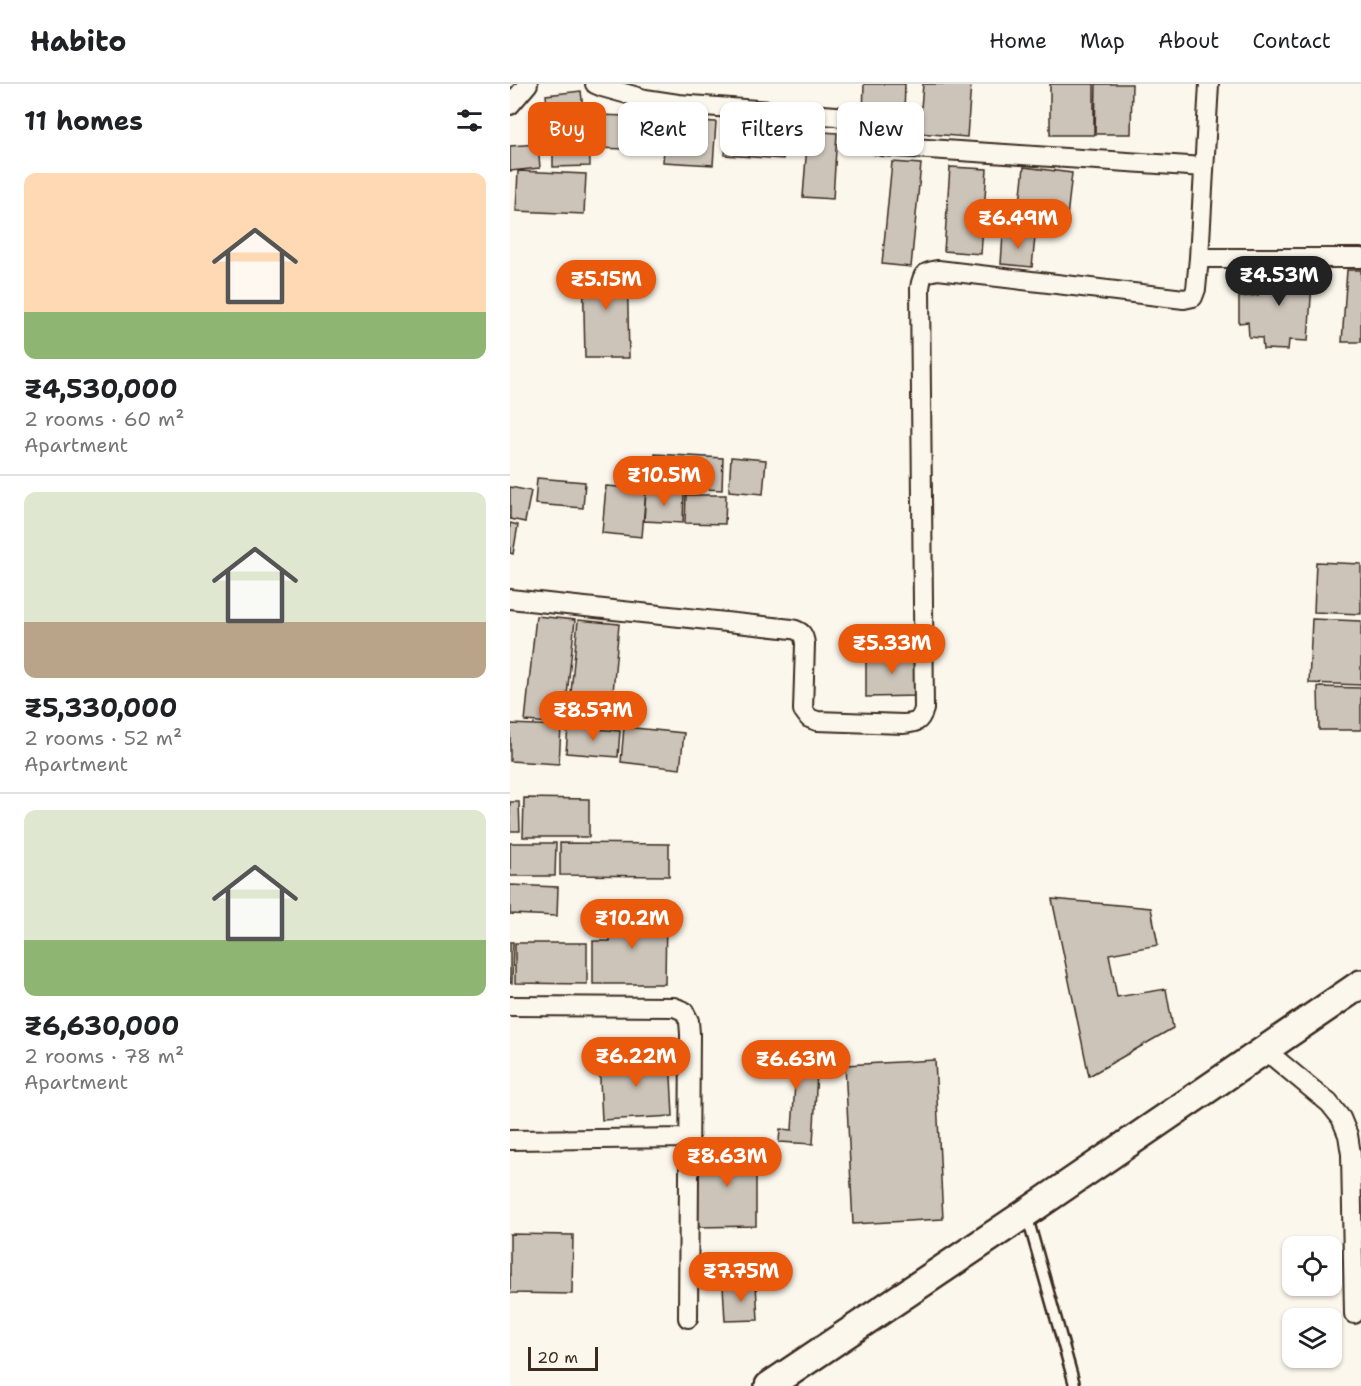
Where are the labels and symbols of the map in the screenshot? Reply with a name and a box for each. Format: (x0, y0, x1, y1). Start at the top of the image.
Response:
pin: ₹6.49M (969, 199, 1067, 250)
pin: ₹4.53M (1230, 256, 1328, 307)
pin: ₹5.15M (557, 260, 655, 311)
pin: ₹10.5M (615, 456, 713, 507)
pin: ₹5.33M (843, 624, 941, 675)
pin: ₹8.57M (544, 691, 642, 742)
pin: ₹10.2M (583, 899, 681, 950)
pin: ₹6.22M (587, 1037, 685, 1088)
pin: ₹6.63M (747, 1040, 845, 1091)
pin: ₹8.63M (678, 1137, 776, 1188)
pin: ₹7.75M (692, 1252, 790, 1303)
scale bar (528, 1344, 598, 1372)

